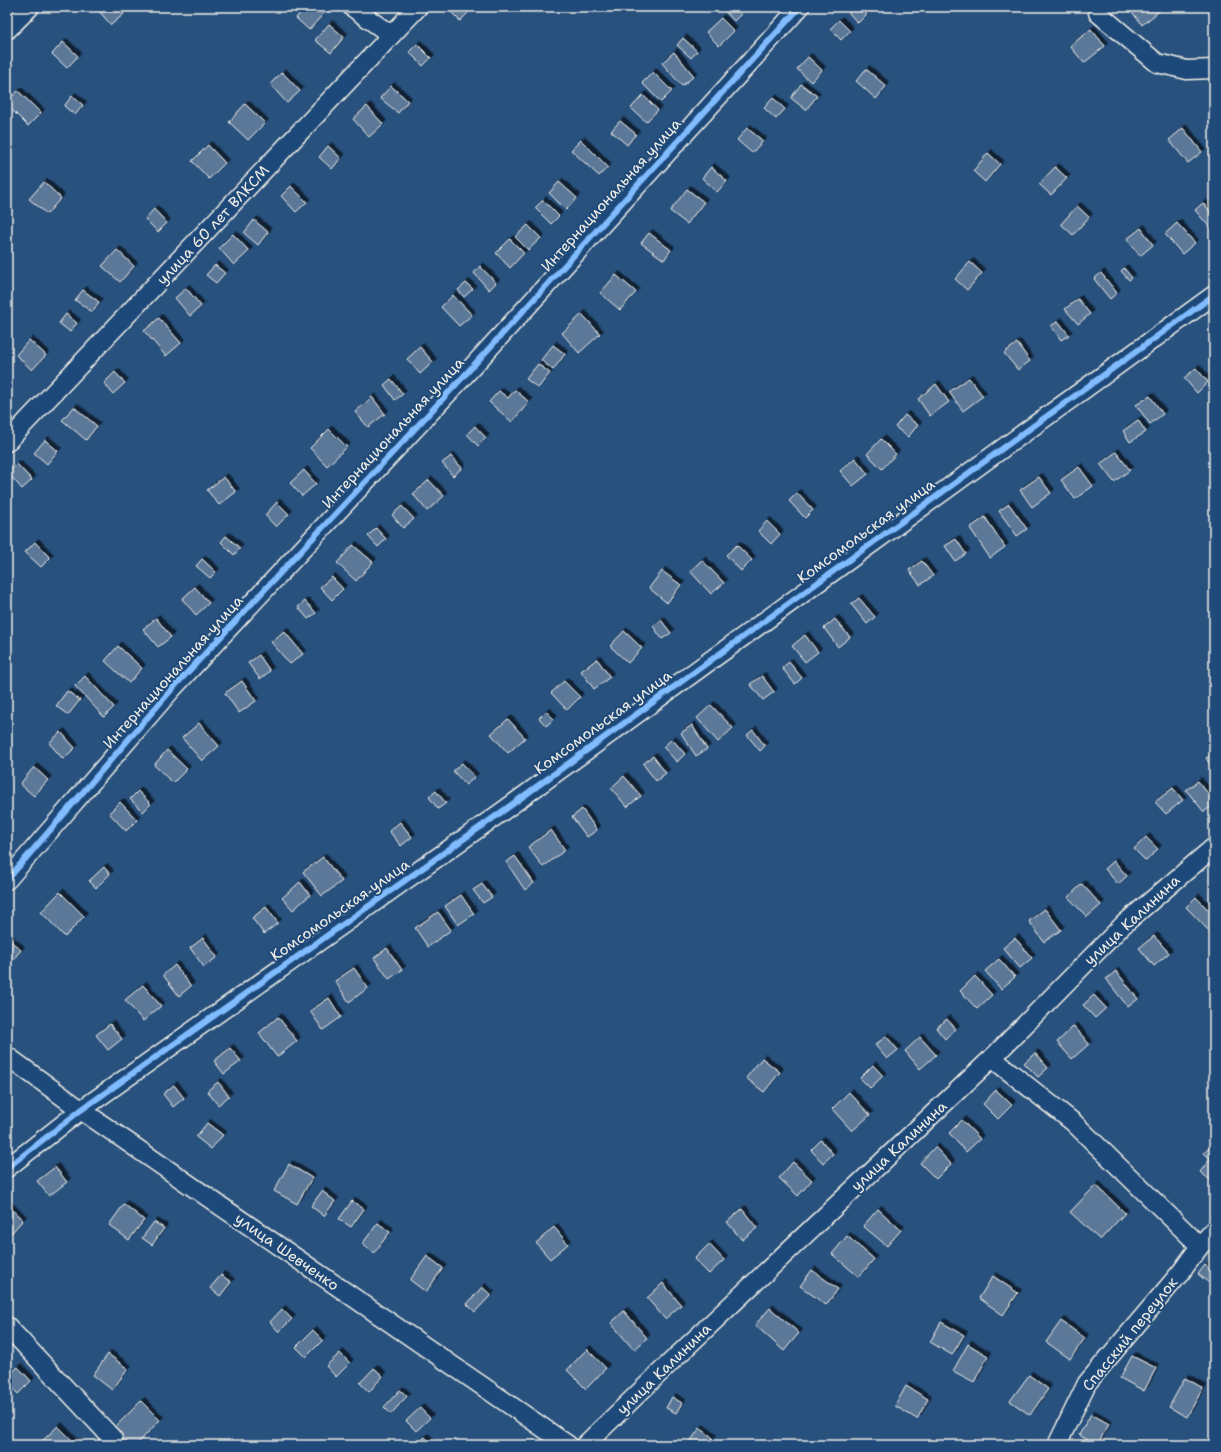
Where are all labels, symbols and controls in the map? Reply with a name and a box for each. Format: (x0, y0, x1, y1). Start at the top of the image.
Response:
street label: Интернациональная улица (537, 113, 686, 276)
street label: улица 60 лет ВЛКСМ (152, 161, 274, 289)
street label: Интернациональная улица (317, 352, 469, 513)
street label: Комсомольская улица (793, 474, 939, 588)
street label: Интернациональная улица (99, 590, 248, 753)
street label: Комсомольская улица (530, 665, 676, 779)
street label: Комсомольская улица (266, 854, 414, 966)
street label: улица Калинина (1080, 870, 1185, 970)
street label: улица Калинина (847, 1096, 952, 1196)
street label: улица Шевченко (231, 1209, 343, 1295)
street label: Спасский переулок (1078, 1273, 1182, 1395)
street label: улица Калинина (613, 1318, 716, 1419)

